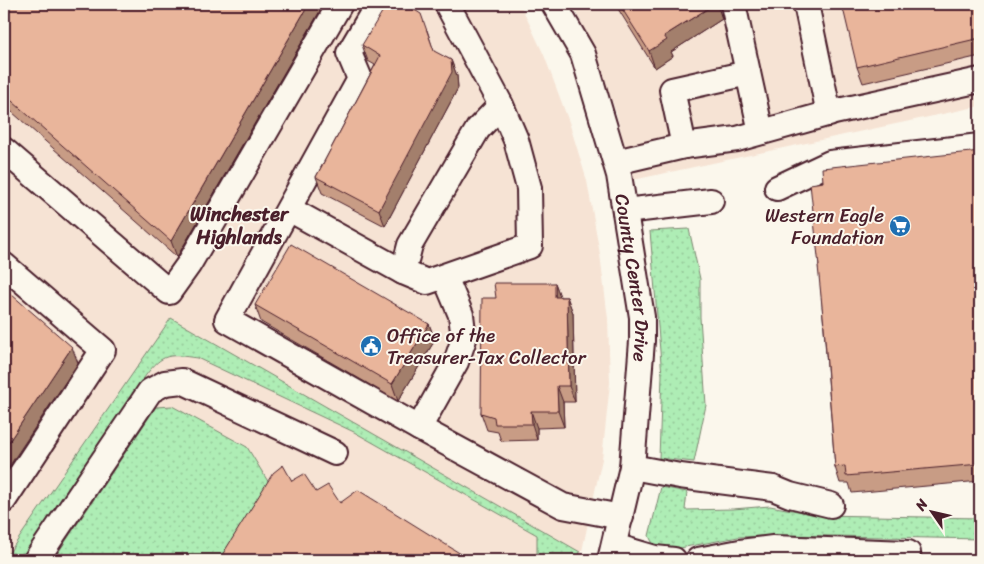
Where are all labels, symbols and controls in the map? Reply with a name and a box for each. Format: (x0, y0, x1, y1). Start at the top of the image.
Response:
street label: County Center Drive (605, 191, 658, 363)
district label: Winchester Highlands (190, 197, 290, 255)
place label: Western Eagle Foundation (765, 199, 884, 254)
supermarket icon: Western Eagle Foundation (888, 214, 912, 238)
place label: Office of the Treasurer-Tax Collector (387, 319, 587, 374)
public building icon: Office of the Treasurer-Tax Collector (359, 334, 383, 358)
north arrow (906, 486, 956, 536)
text: N (908, 494, 935, 517)

